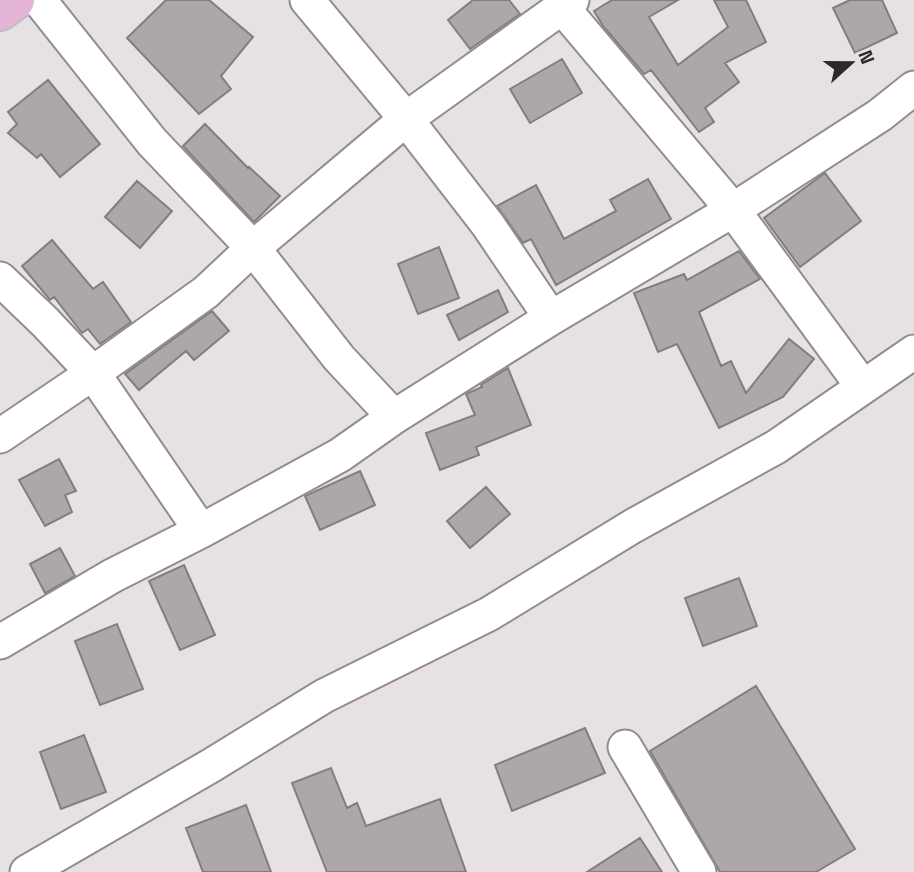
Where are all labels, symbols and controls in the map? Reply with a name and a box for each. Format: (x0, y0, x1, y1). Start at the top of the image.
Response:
north arrow (816, 28, 886, 98)
text: N (852, 47, 880, 68)

